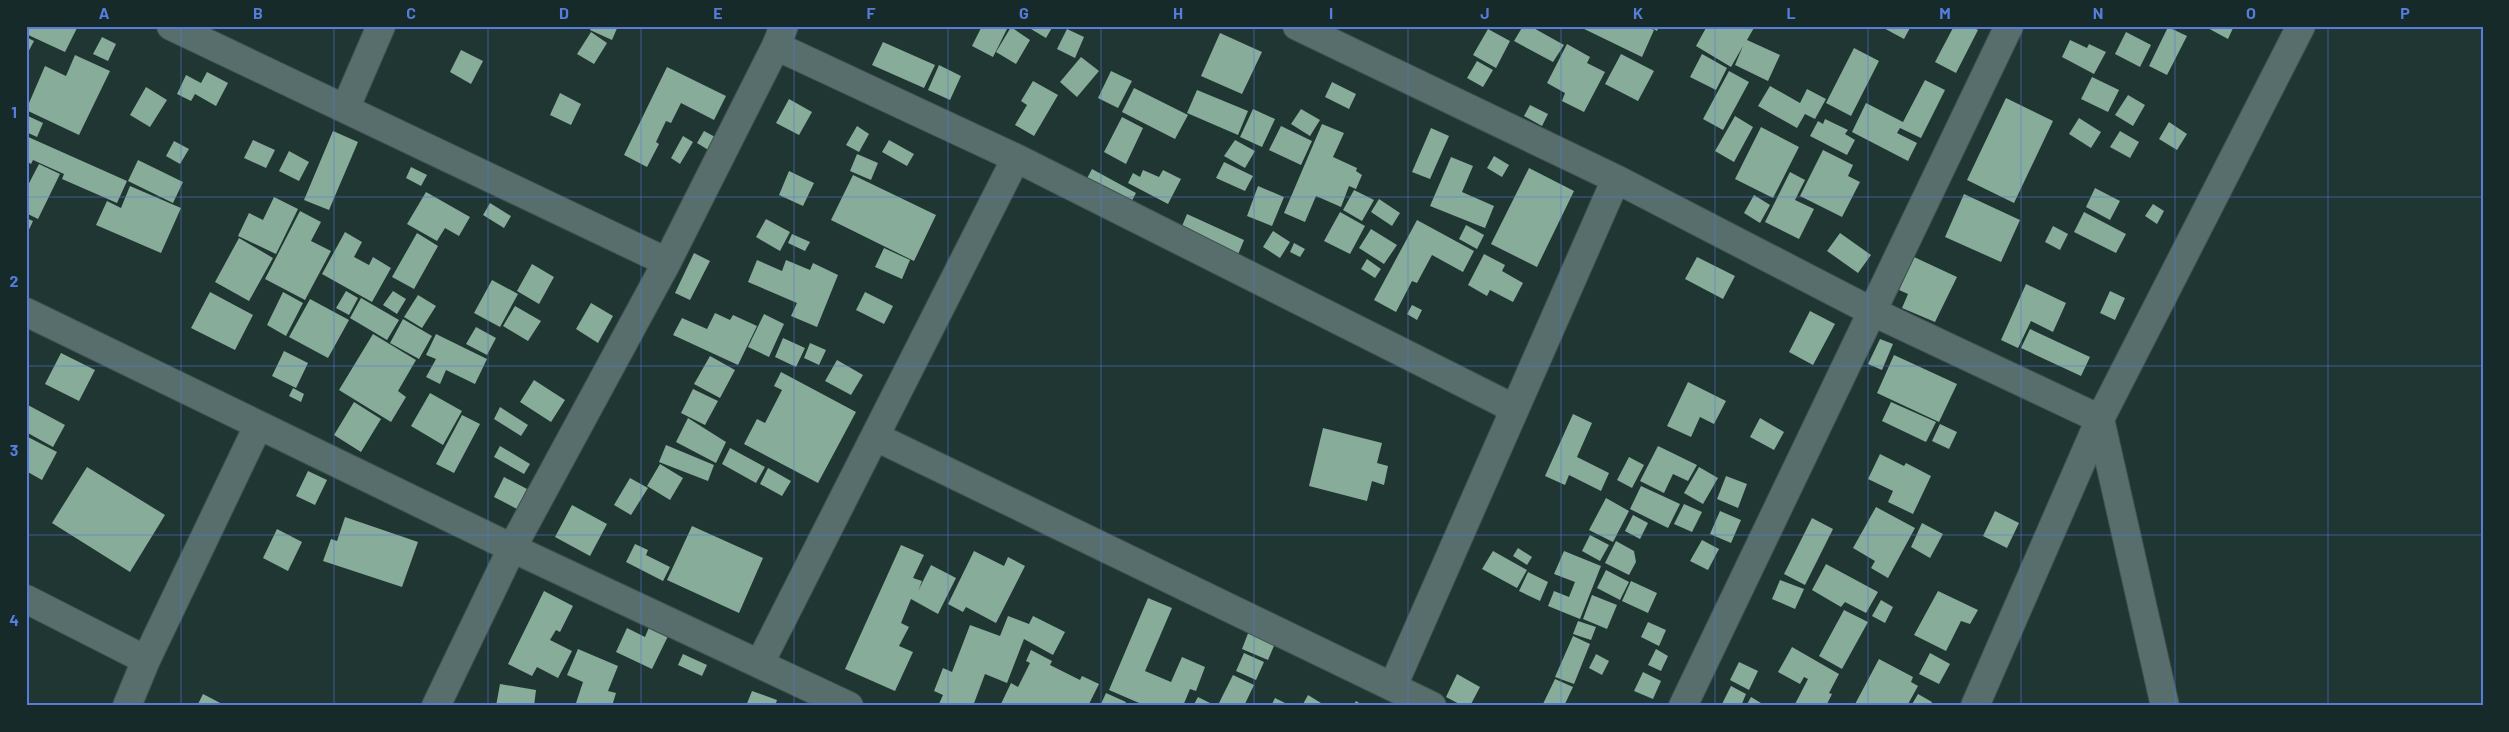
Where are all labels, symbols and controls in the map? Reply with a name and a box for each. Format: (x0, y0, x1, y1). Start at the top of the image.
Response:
text: A (99, 3, 110, 22)
text: B (253, 3, 263, 22)
text: C (406, 3, 416, 22)
text: D (559, 3, 569, 22)
text: E (713, 3, 723, 22)
text: F (867, 3, 876, 22)
text: G (1019, 3, 1029, 22)
text: H (1173, 3, 1183, 22)
text: I (1329, 3, 1333, 22)
text: J (1480, 3, 1490, 22)
text: K (1633, 3, 1643, 22)
text: L (1786, 3, 1796, 22)
text: M (1939, 3, 1951, 22)
text: N (2093, 3, 2103, 22)
text: O (2246, 3, 2256, 22)
text: P (2400, 3, 2410, 22)
text: 1 (11, 102, 17, 121)
text: 2 (10, 271, 19, 290)
text: 3 (10, 440, 18, 459)
text: 4 (9, 610, 19, 629)

